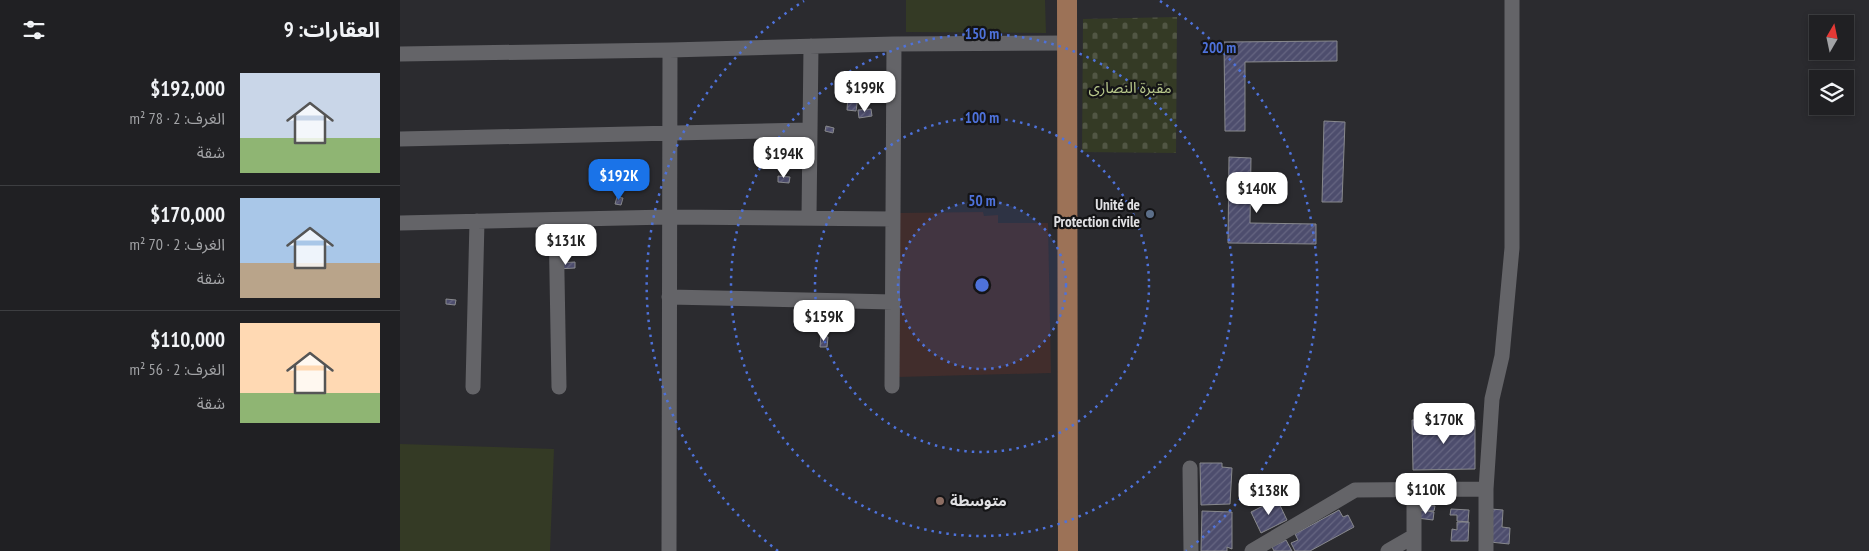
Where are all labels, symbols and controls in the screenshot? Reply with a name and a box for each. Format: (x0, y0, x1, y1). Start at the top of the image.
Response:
north arrow (1809, 15, 1854, 60)
map controls (1809, 15, 1854, 115)
icon: filters (20, 16, 48, 44)
text: العقارات: 9 (284, 16, 380, 43)
text: 150 m (965, 24, 999, 43)
text: 200 m (1202, 38, 1236, 57)
pin: $199K (830, 70, 900, 113)
button: layers (1809, 70, 1854, 115)
text: $192,000 (150, 75, 225, 102)
text: $199K (846, 77, 884, 97)
park label: مقبرة النصارى (1088, 78, 1172, 97)
icon: home (280, 93, 340, 153)
text: الغرف: 2 · 78 m² (130, 108, 225, 128)
text: 100 m (965, 108, 999, 127)
pin: $194K (749, 136, 819, 179)
text: شقة (197, 142, 225, 162)
text: $194K (765, 143, 803, 163)
pin: $192K (584, 158, 654, 201)
text: $192K (600, 165, 638, 185)
pin: $140K (1222, 172, 1292, 214)
text: $140K (1238, 178, 1276, 198)
text: 50 m (968, 191, 996, 210)
place label: Unité de Protection civile (1054, 195, 1140, 231)
text: $170,000 (150, 201, 225, 228)
marker: Unité de Protection civile (1144, 208, 1156, 220)
icon: home (280, 218, 340, 278)
pin: $131K (531, 224, 601, 266)
text: $131K (547, 230, 585, 250)
text: الغرف: 2 · 70 m² (130, 234, 225, 254)
text: شقة (197, 268, 225, 288)
centre of rings (973, 276, 991, 294)
pin: $159K (789, 300, 859, 342)
text: $159K (805, 306, 843, 326)
text: $110,000 (150, 326, 225, 353)
icon: home (280, 343, 340, 403)
text: الغرف: 2 · 56 m² (130, 359, 225, 379)
text: شقة (197, 393, 225, 413)
pin: $170K (1409, 402, 1479, 445)
text: $170K (1425, 409, 1463, 429)
pin: $110K (1391, 472, 1461, 515)
pin: $138K (1234, 474, 1304, 516)
text: $110K (1407, 479, 1445, 499)
text: $138K (1250, 480, 1288, 500)
place label: متوسطة (950, 491, 1007, 510)
marker: متوسطة (934, 495, 946, 507)

